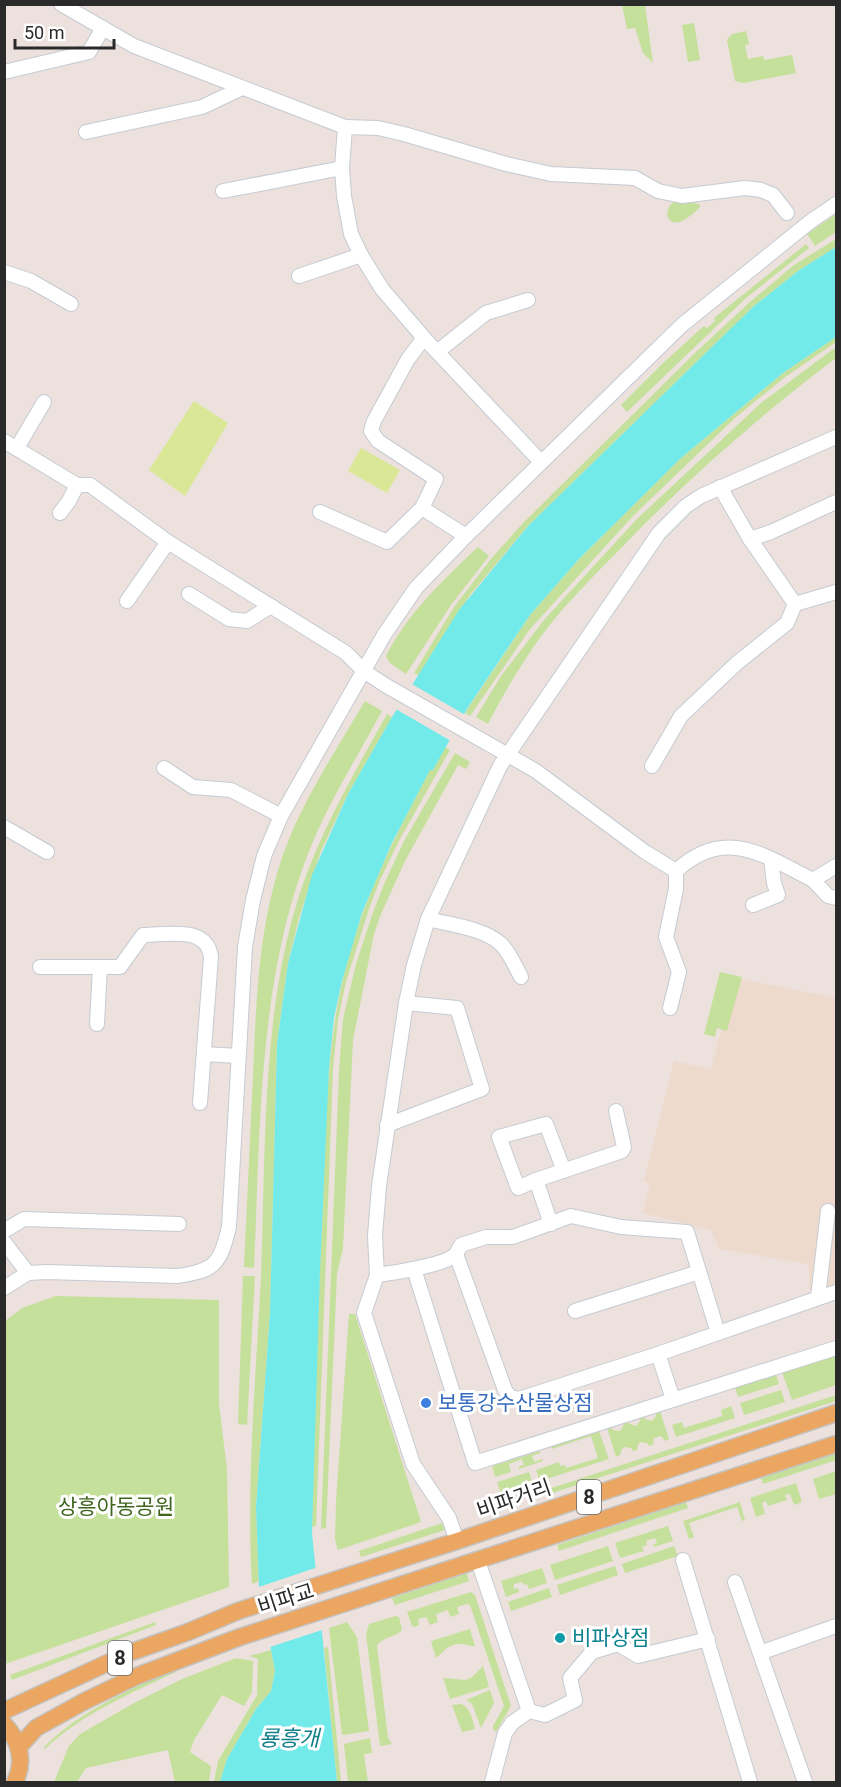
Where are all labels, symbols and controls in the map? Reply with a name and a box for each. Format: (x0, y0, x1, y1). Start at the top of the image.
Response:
scale bar (15, 12, 114, 50)
text: 50 m (24, 22, 64, 43)
place label: 보통강수산물상점 (438, 1391, 593, 1415)
marker: 보통강수산물상점 (419, 1396, 433, 1410)
street label: 비파거리 (474, 1475, 554, 1523)
road number: 8 (577, 1480, 601, 1514)
park label: 상흥아동공원 (58, 1495, 174, 1519)
street label: 비파교 (255, 1579, 317, 1619)
place label: 비파상점 (572, 1626, 649, 1650)
marker: 비파상점 (553, 1631, 567, 1645)
road number: 8 (108, 1641, 132, 1675)
water label: 룡흥개 (259, 1726, 322, 1751)

